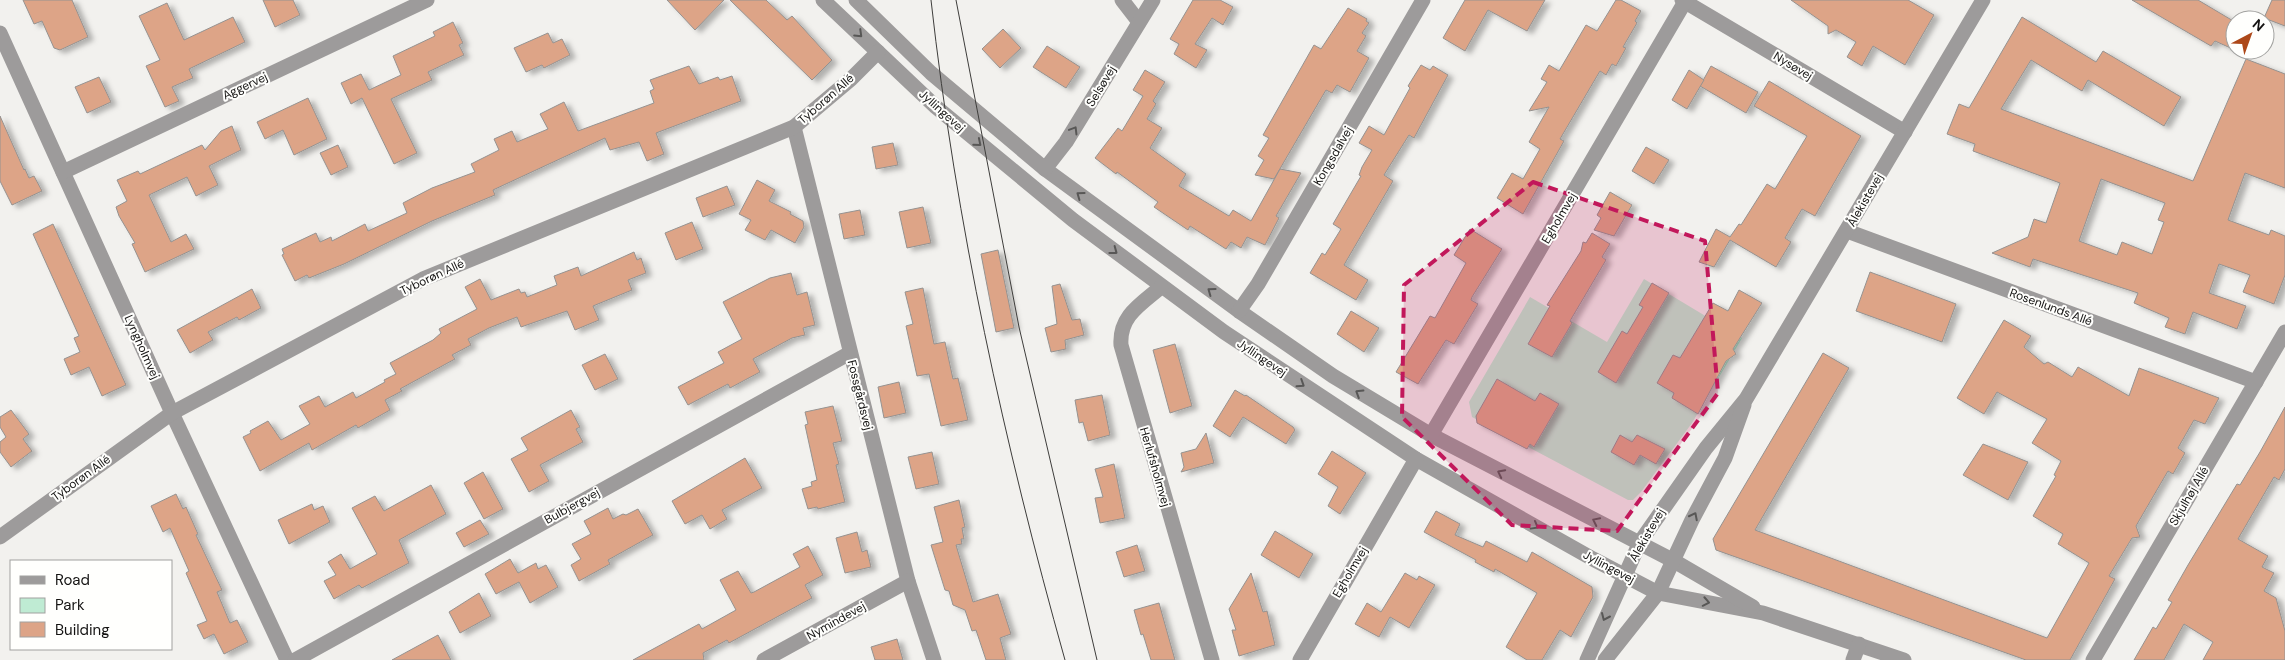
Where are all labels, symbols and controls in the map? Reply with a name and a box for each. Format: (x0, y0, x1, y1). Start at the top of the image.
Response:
north arrow (2225, 10, 2275, 60)
text: N (2249, 15, 2268, 35)
one-way arrow (853, 28, 862, 37)
street label: Nysøvej (1770, 48, 1816, 84)
street label: Selsøvej (1083, 62, 1120, 109)
street label: Aggervej (220, 69, 270, 103)
street label: Tyborøn Allé (795, 70, 857, 128)
street label: Jyllingevej (916, 86, 968, 136)
street label: Kongsdalvej (1310, 123, 1356, 189)
one-way arrow (1067, 126, 1077, 135)
one-way arrow (972, 137, 981, 146)
street label: Ålekistevej (1843, 170, 1887, 230)
street label: Egholmvej (1538, 189, 1580, 246)
one-way arrow (1076, 192, 1086, 201)
one-way arrow (1108, 246, 1117, 254)
street label: Tyborøn Allé (397, 255, 467, 299)
street label: Rosenlunds Allé (2007, 285, 2095, 329)
one-way arrow (1207, 288, 1217, 297)
street label: Lyngholmvej (121, 312, 163, 382)
street label: Jyllingevej (1234, 336, 1290, 381)
street label: Fossgårdsvej (844, 358, 876, 432)
one-way arrow (1296, 378, 1305, 388)
one-way arrow (1356, 390, 1365, 399)
street label: Herlufsholmvej (1136, 425, 1174, 509)
street label: Tyborøn Allé (48, 451, 114, 505)
street label: Skjulhøj Allé (2166, 463, 2212, 528)
one-way arrow (1497, 469, 1506, 479)
street label: Bulbjergvej (542, 484, 603, 528)
street label: Ålekistevej (1625, 505, 1669, 565)
one-way arrow (1688, 512, 1698, 521)
one-way arrow (1592, 517, 1601, 527)
one-way arrow (1530, 519, 1539, 529)
street label: Egholmvej (1329, 543, 1371, 600)
street label: Jyllingevej (1580, 547, 1638, 587)
legend (10, 560, 172, 650)
text: Road (55, 570, 90, 590)
text: Park (55, 595, 85, 615)
one-way arrow (1702, 597, 1711, 607)
street label: Nymindevej (804, 598, 868, 644)
one-way arrow (1600, 612, 1611, 621)
text: Building (55, 620, 110, 640)

